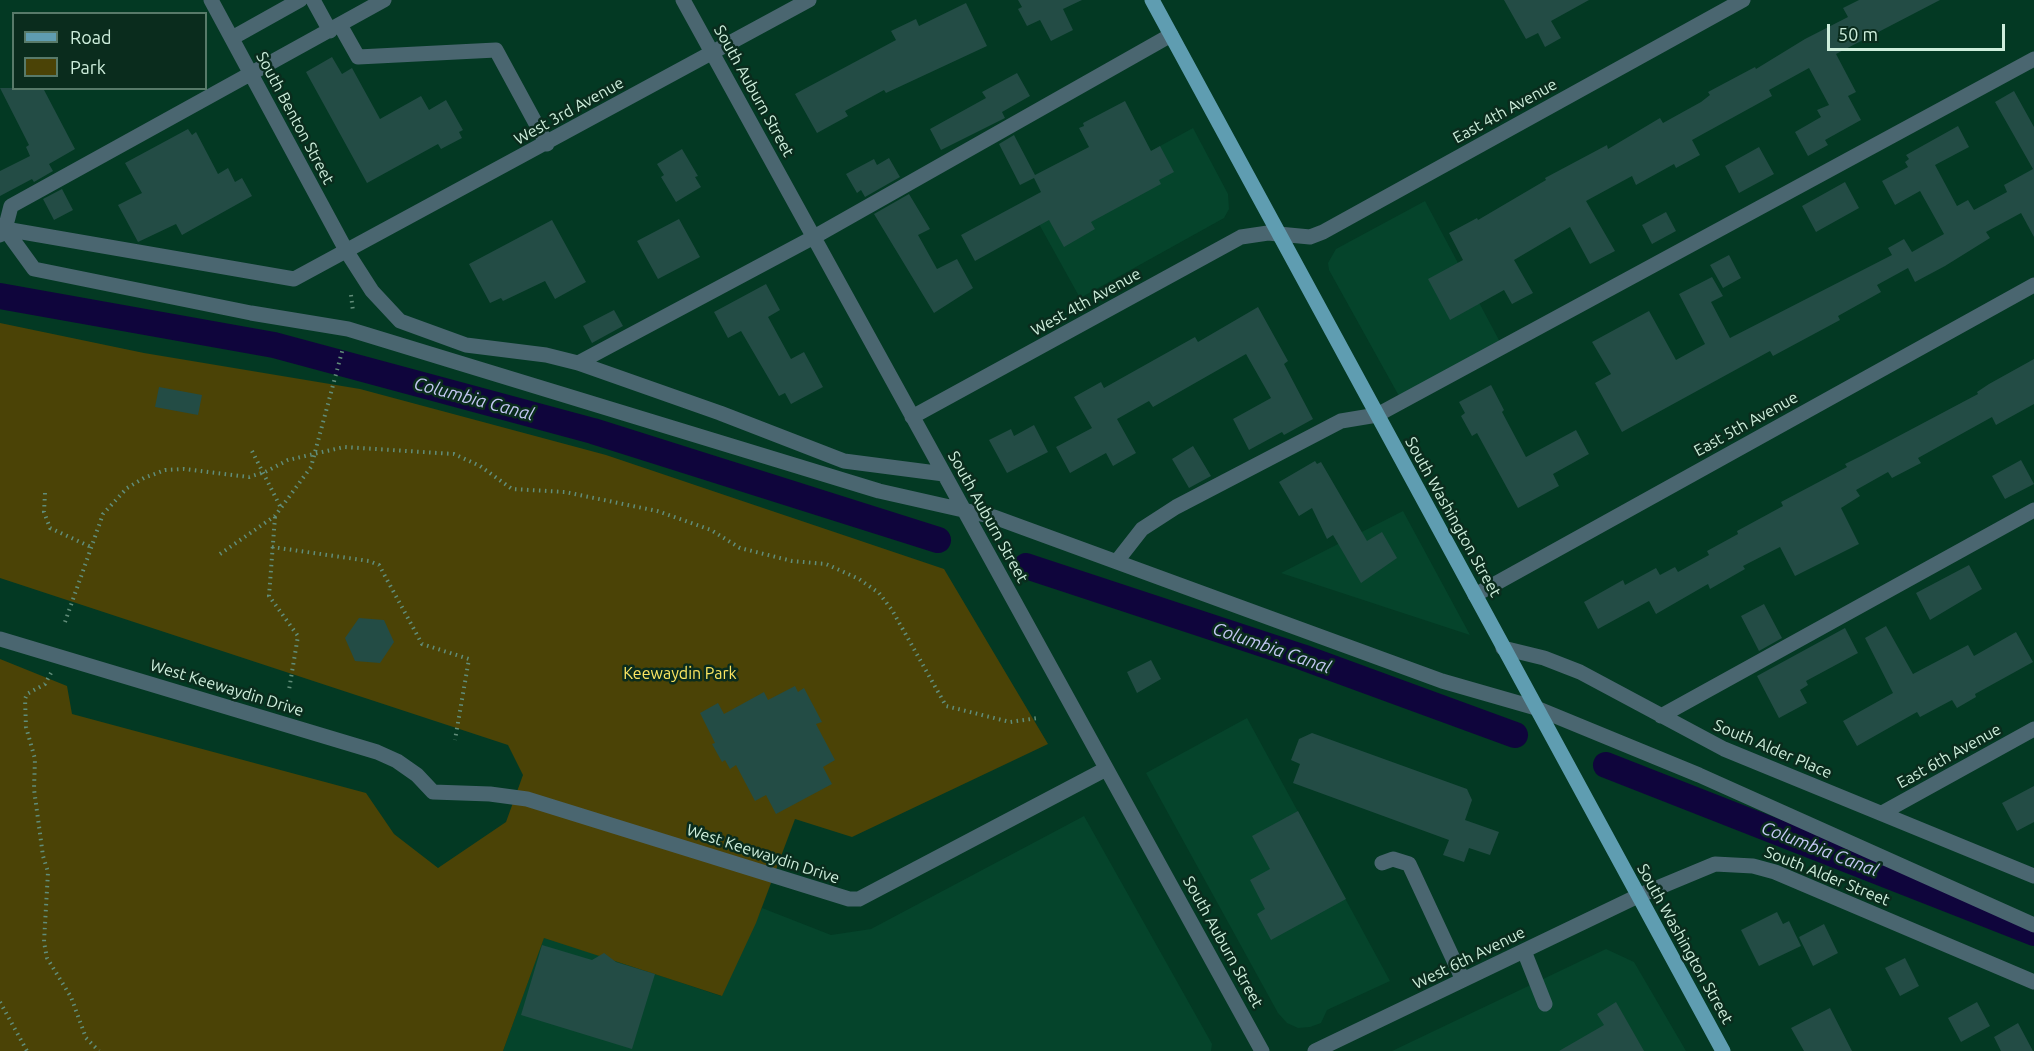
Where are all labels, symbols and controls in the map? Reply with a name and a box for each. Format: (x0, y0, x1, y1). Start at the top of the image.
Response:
legend (12, 12, 207, 90)
scale bar (1830, 12, 2008, 50)
street label: South Auburn Street (710, 22, 798, 160)
text: 50 m (1838, 24, 1878, 44)
text: Road (70, 27, 112, 47)
street label: South Benton Street (252, 49, 338, 187)
text: Park (70, 57, 106, 77)
street label: West 3rd Avenue (511, 73, 627, 149)
street label: East 4th Avenue (1450, 74, 1560, 148)
street label: West 4th Avenue (1028, 264, 1144, 340)
water label: Columbia Canal (411, 373, 537, 425)
street label: East 5th Avenue (1691, 387, 1801, 461)
street label: South Washington Street (1401, 434, 1505, 600)
street label: South Auburn Street (944, 448, 1032, 586)
water label: Columbia Canal (1210, 618, 1334, 678)
street label: West Keewaydin Drive (148, 655, 306, 721)
park label: Keewaydin Park (623, 664, 737, 684)
street label: South Alder Place (1711, 715, 1835, 783)
street label: East 6th Avenue (1894, 719, 2004, 793)
water label: Columbia Canal (1758, 817, 1882, 881)
street label: West Keewaydin Drive (684, 820, 842, 888)
street label: South Alder Street (1762, 842, 1892, 910)
street label: South Washington Street (1633, 861, 1737, 1027)
street label: South Auburn Street (1179, 873, 1267, 1011)
street label: West 6th Avenue (1410, 923, 1528, 993)

